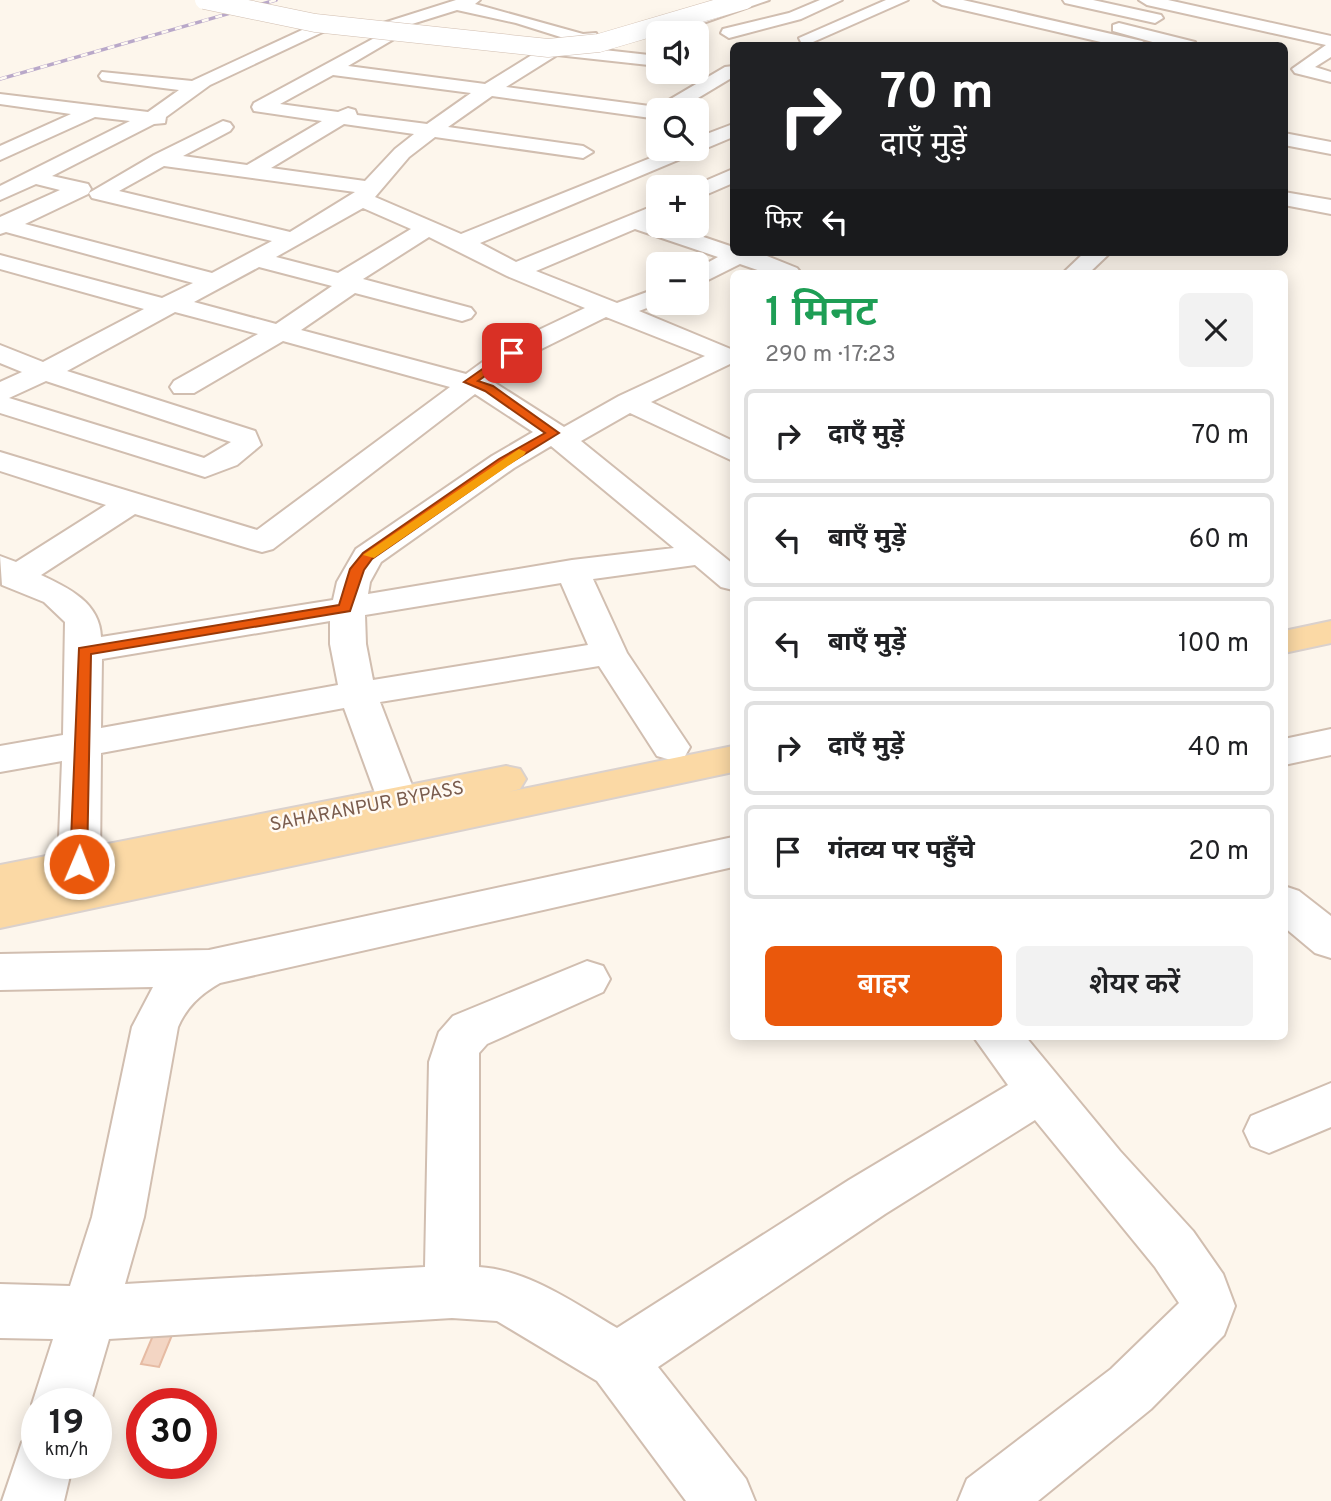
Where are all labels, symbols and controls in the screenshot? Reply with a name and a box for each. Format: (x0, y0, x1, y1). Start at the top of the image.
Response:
map controls (646, 21, 709, 315)
button: sound (646, 21, 709, 84)
text: 70 m (880, 64, 994, 126)
icon: right (765, 70, 856, 161)
button: search (646, 98, 709, 161)
text: दाएँ मुड़ें (880, 126, 967, 166)
button: + (646, 175, 709, 238)
icon: left (816, 203, 854, 241)
text: फिर (765, 205, 802, 238)
button: − (646, 252, 709, 315)
text: 1 मिनट (765, 288, 877, 341)
button: close (1179, 293, 1253, 367)
pin (482, 323, 542, 383)
icon: arrive (493, 334, 531, 372)
text: 290 m · 17:23 (765, 341, 896, 370)
icon: right (769, 417, 807, 455)
text: दाएँ मुड़ें (828, 419, 904, 452)
text: 70 m (1191, 420, 1249, 453)
icon: left (769, 521, 807, 559)
text: बाएँ मुड़ें (828, 523, 906, 556)
text: 60 m (1189, 524, 1249, 557)
icon: left (769, 625, 807, 663)
text: बाएँ मुड़ें (828, 627, 906, 660)
text: 100 m (1178, 628, 1249, 661)
icon: right (769, 729, 807, 767)
text: दाएँ मुड़ें (828, 731, 904, 764)
text: 40 m (1188, 732, 1249, 765)
street label: SAHARANPUR BYPASS (268, 776, 466, 838)
position arrow (42, 827, 116, 901)
icon: arrive (769, 833, 807, 871)
text: गंतव्य पर पहुँचे (828, 835, 975, 868)
text: 20 m (1188, 836, 1249, 869)
button: बाहर (765, 946, 1002, 1026)
button: शेयर करें (1016, 946, 1253, 1026)
speed limit sign: 30 (126, 1388, 217, 1479)
text: 19 (49, 1402, 84, 1446)
text: km/h (45, 1439, 88, 1462)

